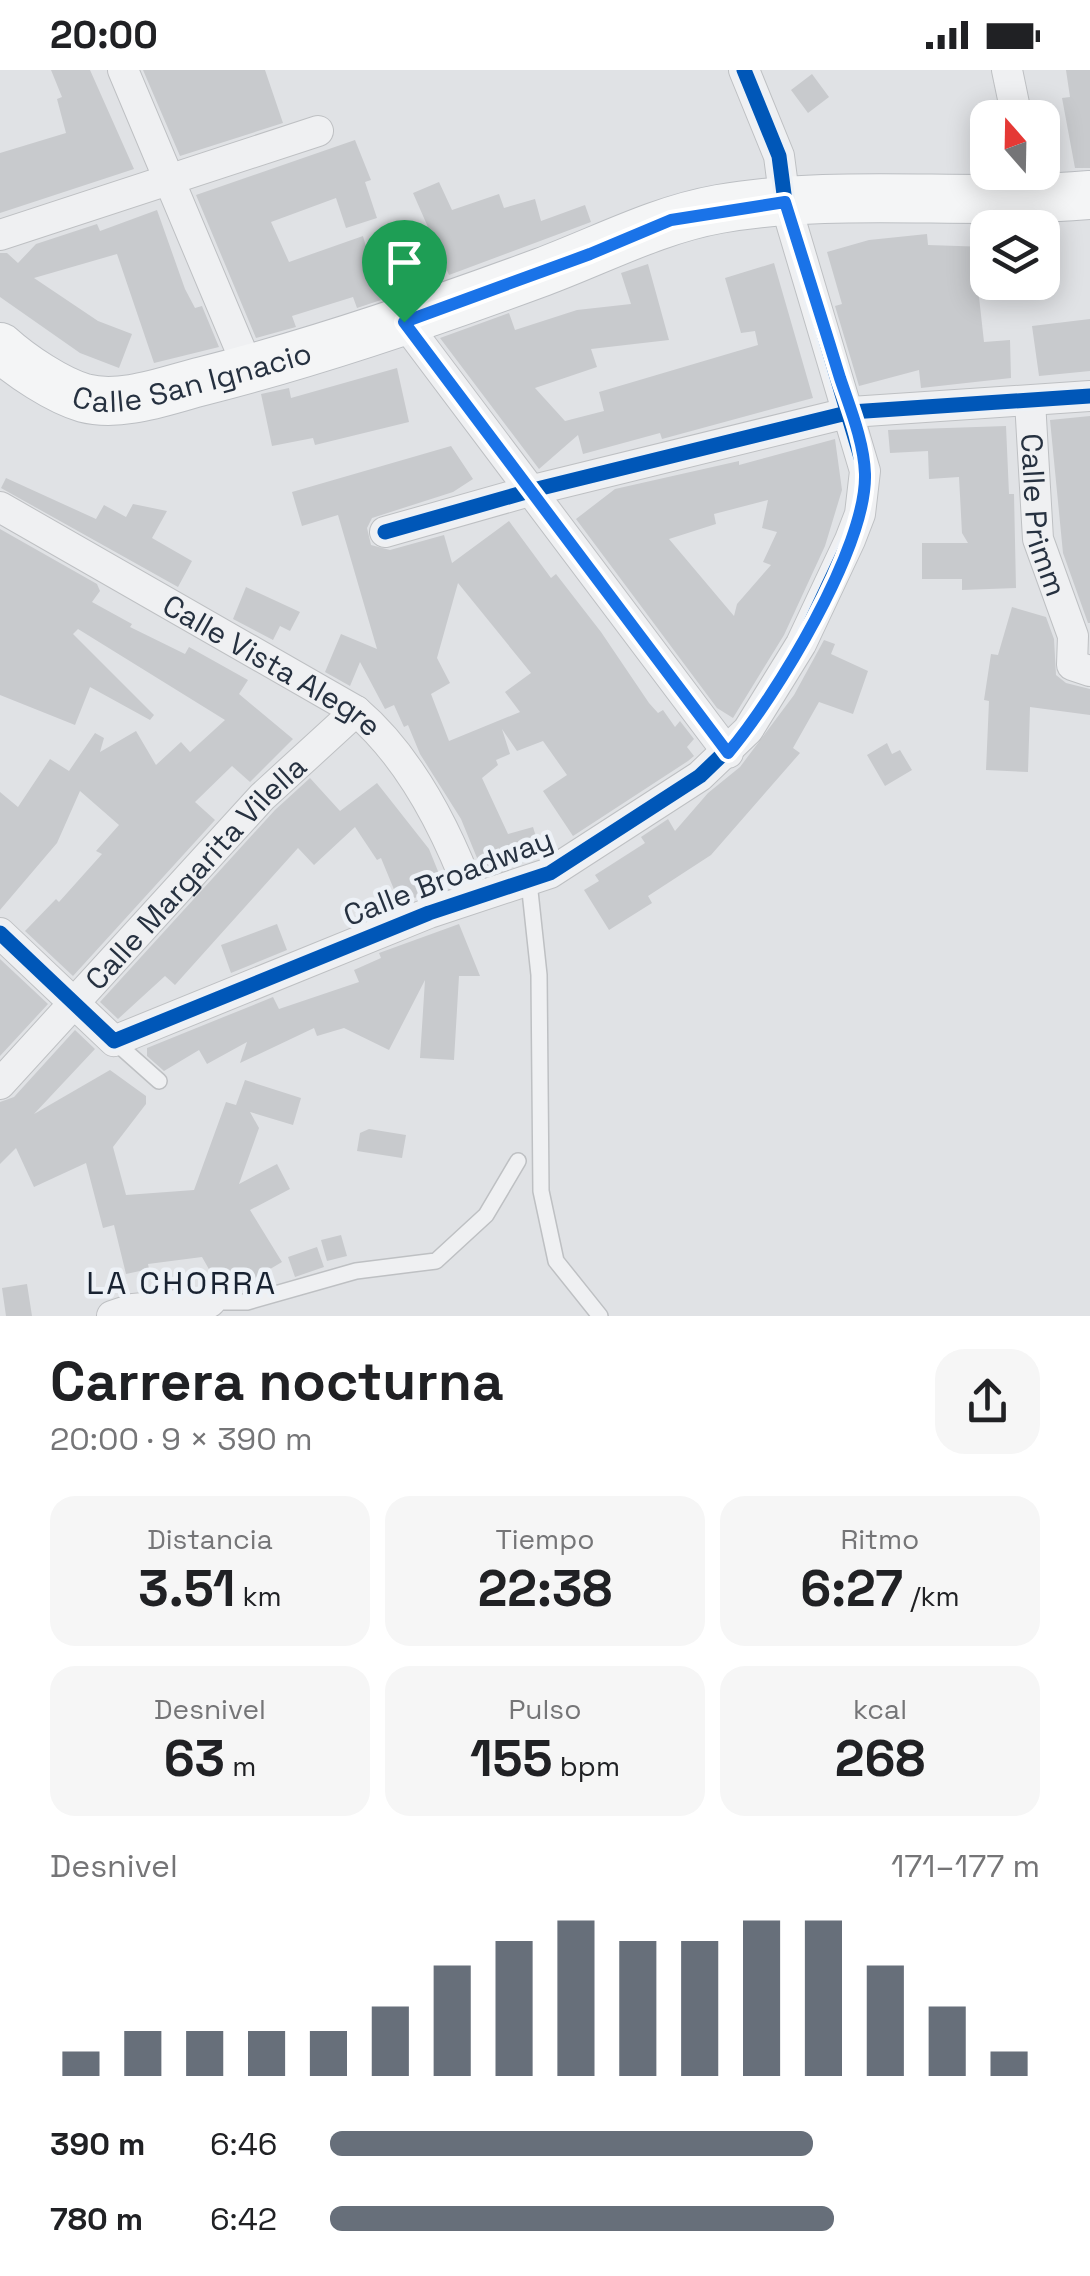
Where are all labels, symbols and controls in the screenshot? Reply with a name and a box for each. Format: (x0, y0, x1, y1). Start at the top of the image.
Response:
text: 20:00 (50, 11, 158, 59)
north arrow (970, 100, 1060, 190)
map controls (970, 100, 1060, 300)
button: layers (970, 210, 1060, 300)
pin (362, 220, 447, 323)
icon: arrive (377, 235, 432, 290)
street label: Calle San Ignacio (68, 332, 316, 421)
street label: Calle Primm (1012, 432, 1076, 601)
street label: Calle Vista Alegre (156, 585, 391, 744)
street label: Calle Margarita Vilella (76, 747, 314, 998)
street label: Calle Broadway (338, 819, 558, 935)
district label: LA CHORRA (86, 1263, 278, 1303)
text: Carrera nocturna (50, 1346, 504, 1416)
button: share (935, 1349, 1040, 1454)
text: 20:00 · 9 × 390 m (50, 1419, 312, 1459)
text: Distancia (147, 1521, 273, 1557)
text: Tiempo (495, 1521, 595, 1557)
text: Ritmo (841, 1521, 919, 1557)
text: 3.51 (138, 1557, 235, 1621)
text: 22:38 (478, 1557, 612, 1621)
text: 6:27 (800, 1557, 903, 1621)
text: km (235, 1578, 282, 1614)
text: /km (903, 1578, 960, 1614)
text: Desnivel (154, 1691, 266, 1727)
text: Pulso (509, 1691, 581, 1727)
text: kcal (853, 1691, 907, 1727)
text: 63 (164, 1727, 225, 1791)
text: 155 (470, 1727, 553, 1791)
text: 268 (835, 1727, 925, 1791)
text: m (225, 1748, 256, 1784)
text: bpm (553, 1748, 620, 1784)
text: Desnivel (50, 1846, 178, 1886)
text: 171–177 m (891, 1846, 1040, 1886)
text: 390 m (50, 2124, 145, 2164)
text: 6:46 (210, 2124, 277, 2164)
text: 780 m (50, 2199, 143, 2239)
text: 6:42 (210, 2199, 277, 2239)

